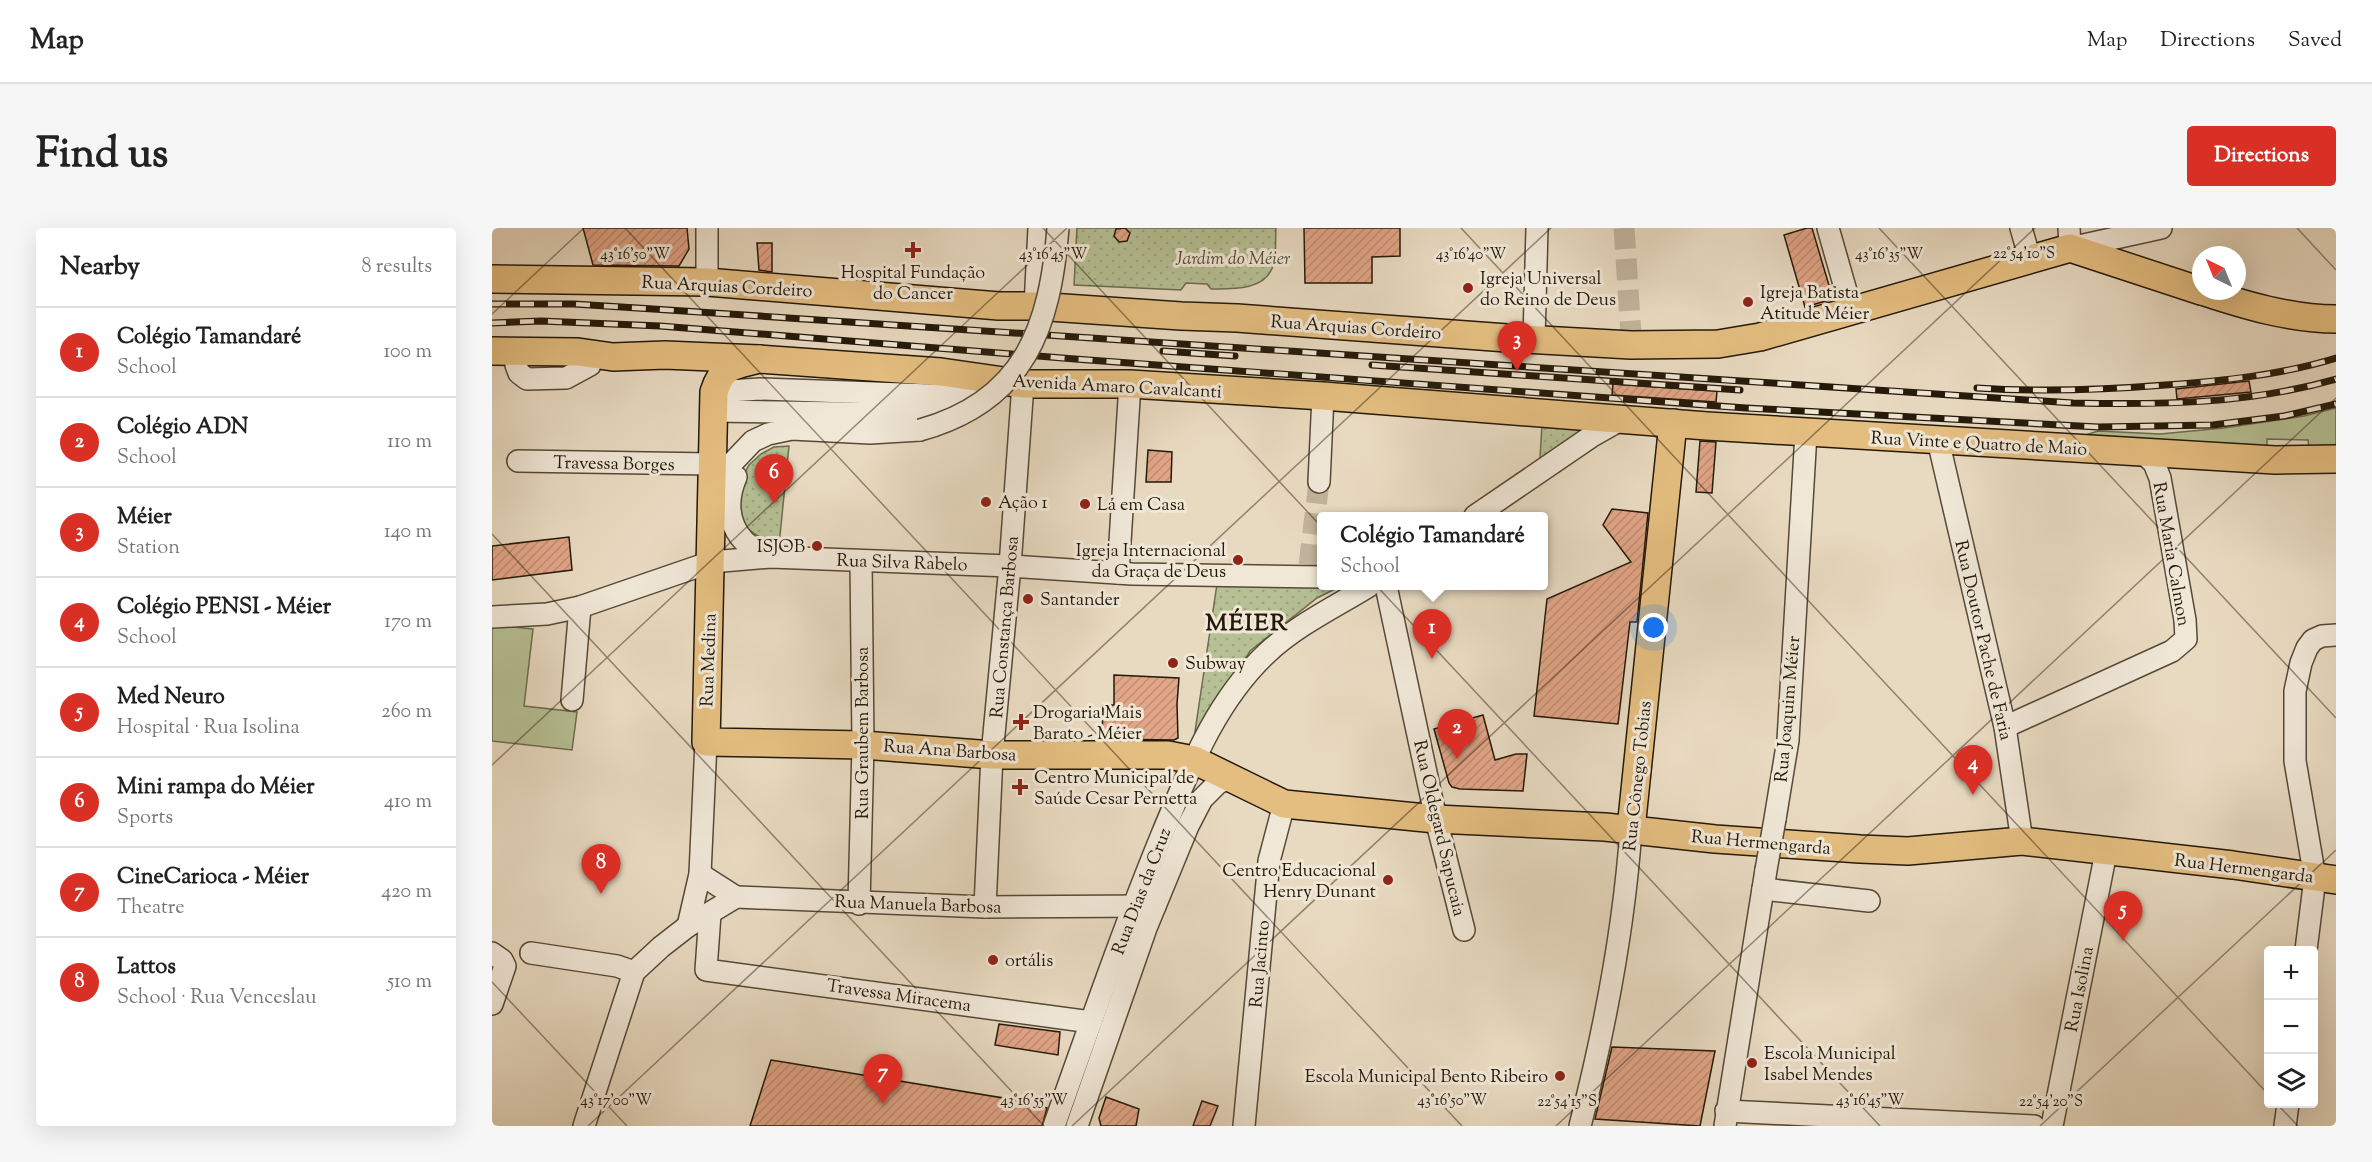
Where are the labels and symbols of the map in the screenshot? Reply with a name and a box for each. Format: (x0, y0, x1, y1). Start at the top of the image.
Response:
marker: Hospital Fundação do Cancer (904, 241, 922, 259)
text: 22°54'10"S (1993, 244, 2055, 265)
text: 43°16'50"W (600, 245, 670, 266)
text: 43°16'45"W (1019, 245, 1087, 266)
text: 43°16'40"W (1436, 245, 1507, 266)
text: 43°16'35"W (1855, 245, 1923, 266)
north arrow (2192, 246, 2246, 300)
park label: Jardim do Méier (1175, 247, 1291, 273)
place label: Hospital Fundação do Cancer (841, 261, 985, 308)
place label: Igreja Universal do Reino de Deus (1480, 267, 1616, 314)
street label: Rua Arquias Cordeiro (641, 271, 813, 305)
marker: Igreja Universal do Reino de Deus (1461, 281, 1475, 295)
place label: Igreja Batista Atitude Méier (1760, 281, 1869, 328)
marker: Igreja Batista Atitude Méier (1741, 295, 1755, 309)
street label: Rua Arquias Cordeiro (1270, 310, 1442, 348)
pin: 3 (1498, 322, 1536, 371)
street label: Avenida Amaro Cavalcanti (1011, 370, 1222, 406)
street label: Rua Vinte e Quatro de Maio (1870, 426, 2088, 464)
street label: Travessa Borges (553, 451, 675, 479)
pin: 6 (754, 454, 794, 504)
street label: Rua Maria Calmon (2145, 480, 2196, 629)
place label: Ação 1 (998, 491, 1048, 517)
place label: Lá em Casa (1097, 493, 1185, 519)
marker: Ação 1 (979, 495, 993, 509)
marker: Lá em Casa (1078, 497, 1092, 511)
place label: ISJOB (757, 535, 805, 561)
street label: Rua Constança Barbosa (985, 535, 1027, 719)
street label: Rua Doutor Pache de Faria (1946, 538, 2018, 743)
marker: ISJOB (810, 539, 824, 553)
place label: Igreja Internacional da Graça de Deus (1076, 539, 1226, 586)
street label: Rua Silva Rabelo (836, 549, 968, 579)
marker: Igreja Internacional da Graça de Deus (1231, 553, 1245, 567)
place label: Santander (1040, 588, 1120, 614)
marker: Santander (1021, 592, 1035, 606)
district label: MÉIER (1205, 607, 1289, 641)
pin: 1 (1412, 610, 1452, 659)
street label: Rua Medina (695, 613, 725, 707)
your location (1639, 613, 1668, 642)
street label: Rua Joaquim Méier (1770, 635, 1808, 783)
street label: Rua Graubem Barbosa (851, 647, 877, 819)
place label: Subway (1185, 652, 1246, 678)
marker: Subway (1166, 656, 1180, 670)
street label: Rua Cônego Tobias (1618, 700, 1660, 853)
place label: Drogaria Mais Barato - Méier (1033, 701, 1142, 748)
pin: 2 (1438, 710, 1476, 759)
marker: Drogaria Mais Barato - Méier (1014, 715, 1028, 729)
street label: Rua Ana Barbosa (882, 734, 1017, 770)
street label: Rua Oldegard Sapucaia (1405, 738, 1471, 919)
pin: 4 (1954, 746, 1992, 795)
place label: Centro Municipal de Saúde Cesar Pernetta (1034, 766, 1197, 813)
marker: Centro Municipal de Saúde Cesar Pernetta (1011, 778, 1029, 796)
street label: Rua Dias da Cruz (1107, 824, 1179, 959)
street label: Rua Hermengarda (1690, 825, 1832, 863)
pin: 8 (582, 844, 620, 894)
street label: Rua Hermengarda (2173, 849, 2315, 891)
place label: Centro Educacional Henry Dunant (1222, 859, 1376, 906)
marker: Centro Educacional Henry Dunant (1381, 873, 1395, 887)
street label: Rua Manuela Barbosa (834, 890, 1002, 922)
pin: 5 (2104, 892, 2142, 941)
street label: Rua Jacinto (1244, 919, 1278, 1009)
street label: Rua Isolina (2060, 944, 2102, 1034)
place label: ortális (1005, 949, 1053, 975)
marker: ortális (986, 953, 1000, 967)
street label: Travessa Miracema (825, 974, 973, 1020)
place label: Escola Municipal Isabel Mendes (1764, 1042, 1896, 1089)
pin: 7 (864, 1054, 902, 1104)
marker: Escola Municipal Isabel Mendes (1745, 1056, 1759, 1070)
place label: Escola Municipal Bento Ribeiro (1305, 1065, 1548, 1091)
marker: Escola Municipal Bento Ribeiro (1553, 1069, 1567, 1083)
text: 43°17'00"W (580, 1091, 652, 1112)
text: 43°16'55"W (1000, 1091, 1068, 1112)
text: 43°16'50"W (1417, 1091, 1487, 1112)
text: 43°16'45"W (1836, 1091, 1904, 1112)
text: 22°54'15"S (1537, 1092, 1597, 1113)
text: 22°54'20"S (2019, 1092, 2083, 1113)

